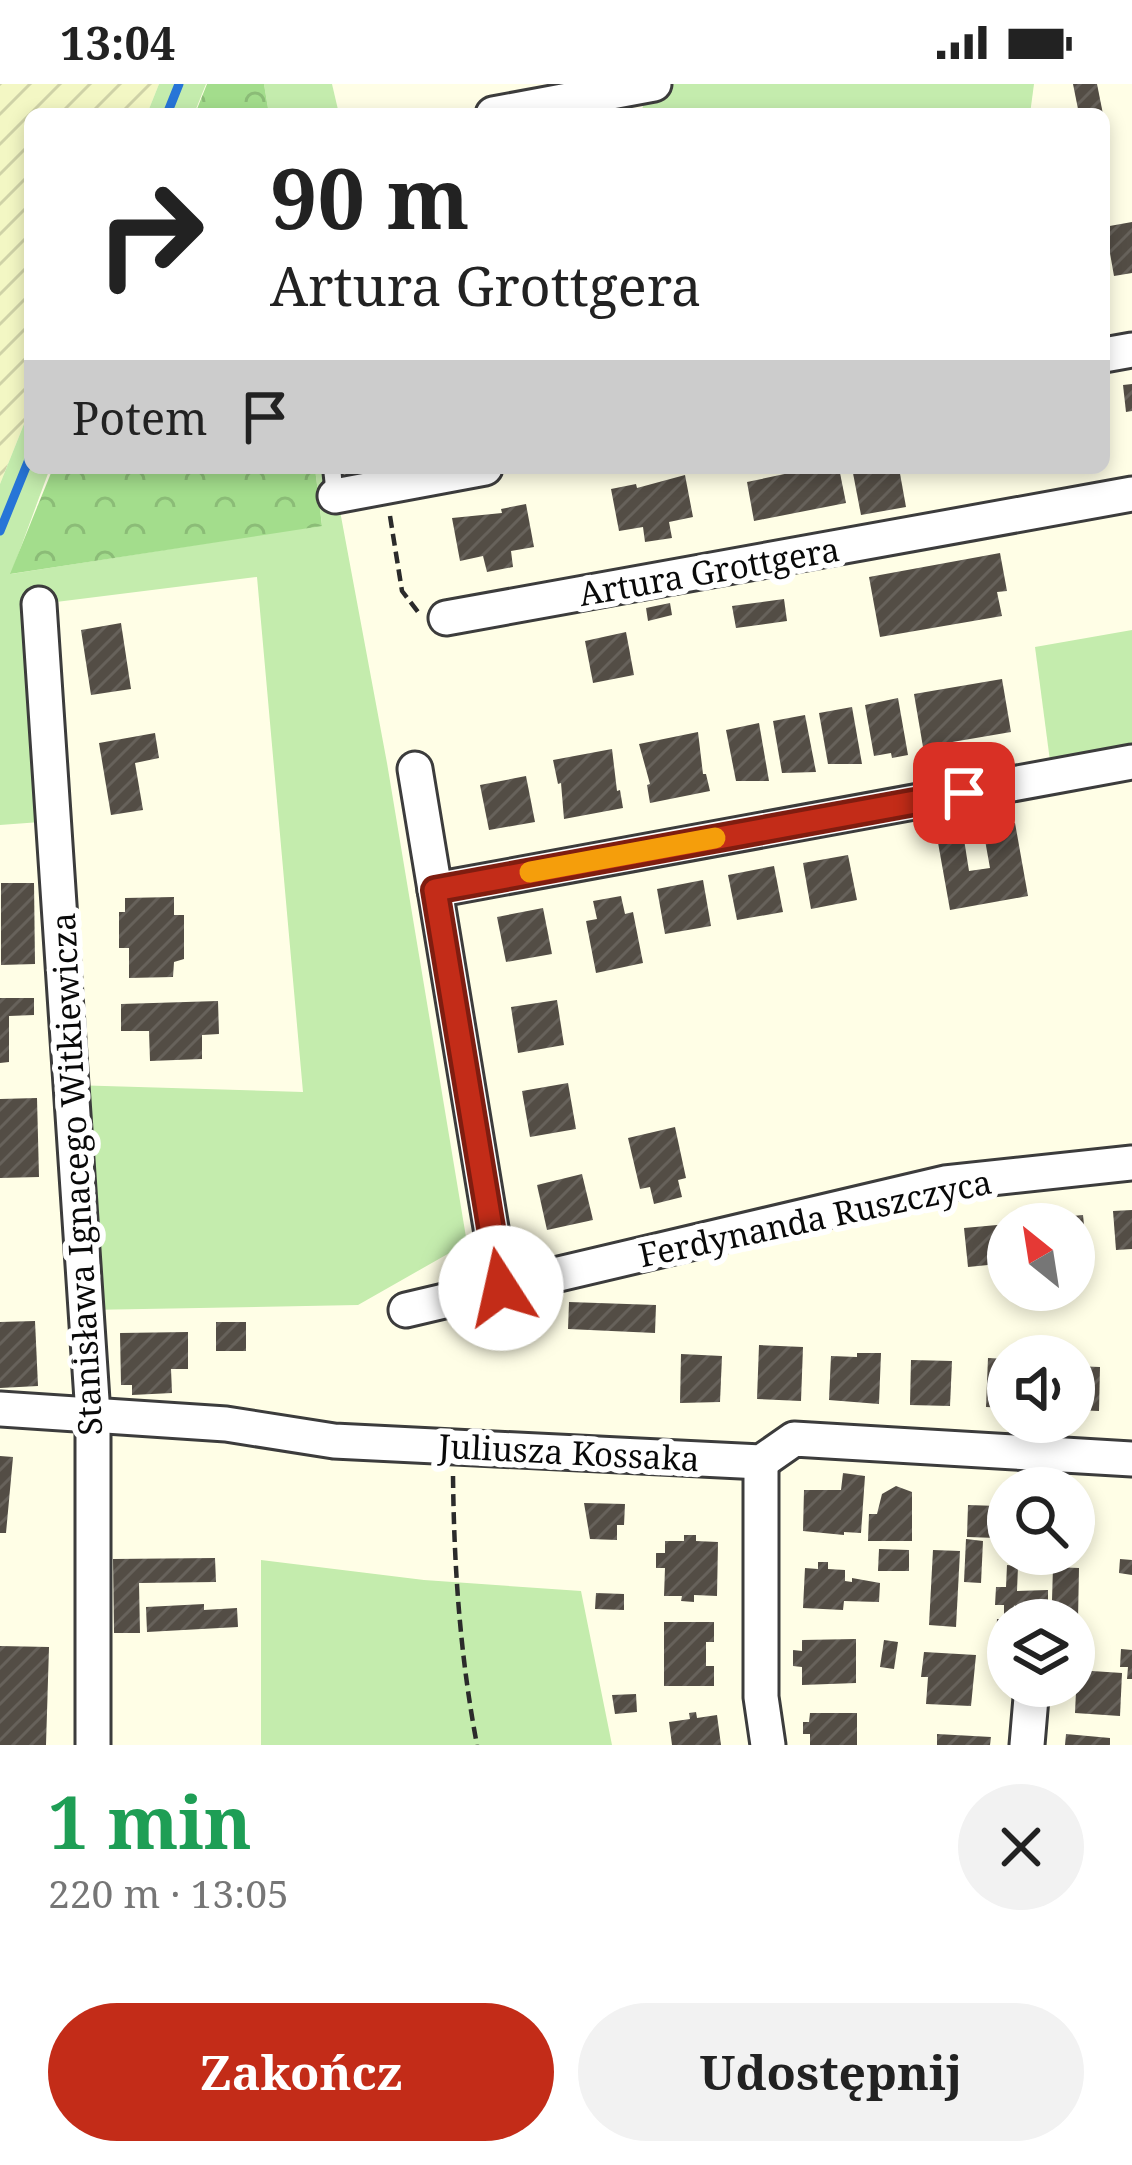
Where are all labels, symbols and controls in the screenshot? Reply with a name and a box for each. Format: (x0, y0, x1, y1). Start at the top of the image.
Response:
text: 13:04 (60, 12, 175, 73)
text: 90 m (270, 139, 470, 254)
icon: right (72, 156, 228, 312)
text: Artura Grottgera (270, 248, 701, 322)
icon: arrive (232, 384, 298, 450)
text: Potem (72, 387, 208, 448)
street label: Artura Grottgera (575, 526, 843, 616)
pin (913, 742, 1015, 844)
icon: arrive (931, 760, 997, 826)
street label: Stanisława Ignacego Witkiewicza (40, 911, 112, 1437)
street label: Ferdynanda Ruszczyca (634, 1159, 996, 1277)
north arrow (987, 1203, 1095, 1311)
map controls (987, 1203, 1095, 1707)
position arrow (438, 1225, 564, 1351)
button: sound (987, 1335, 1095, 1443)
street label: Juliusza Kossaka (436, 1423, 701, 1481)
button: search (987, 1467, 1095, 1575)
button: layers (987, 1599, 1095, 1707)
text: 1 min (48, 1772, 252, 1870)
button: close (958, 1784, 1084, 1910)
text: 220 m · 13:05 (48, 1866, 289, 1919)
button: Zakończ (48, 2003, 554, 2141)
button: Udostępnij (578, 2003, 1084, 2141)

